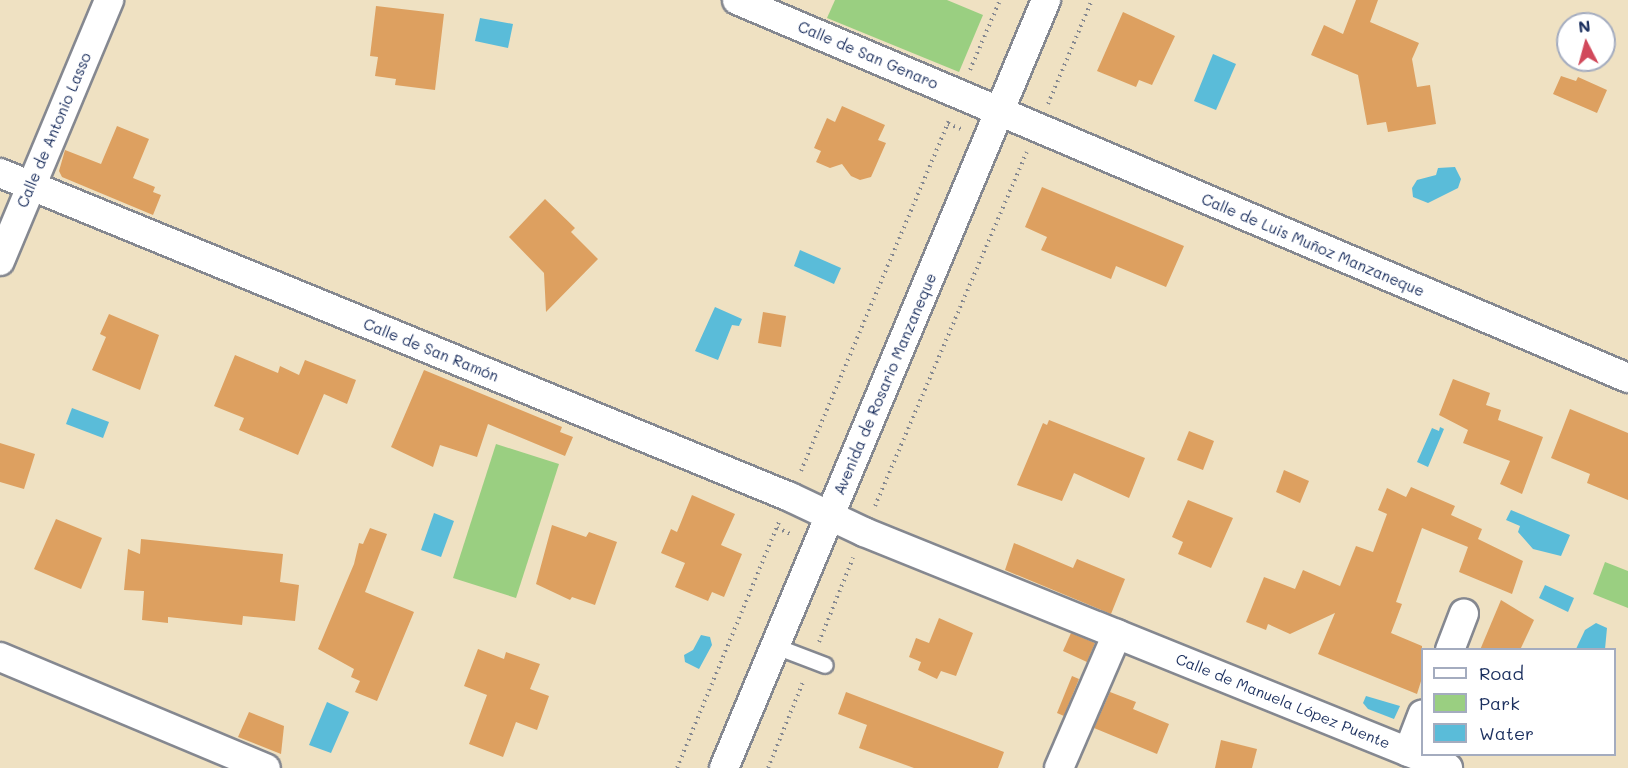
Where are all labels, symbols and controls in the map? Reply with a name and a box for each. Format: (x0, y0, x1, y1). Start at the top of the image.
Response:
north arrow (1556, 12, 1616, 72)
text: N (1577, 15, 1591, 37)
street label: Calle de San Genaro (795, 17, 941, 93)
street label: Calle de Antonio Lasso (13, 50, 95, 210)
street label: Calle de Luis Muñoz Manzaneque (1199, 190, 1427, 300)
street label: Avenida de Rosario Manzaneque (830, 270, 940, 498)
street label: Calle de San Ramón (361, 315, 501, 385)
legend (1421, 648, 1616, 756)
street label: Calle de Manuela López Puente (1173, 650, 1393, 752)
text: Road (1479, 661, 1524, 685)
text: Park (1479, 691, 1520, 715)
text: Water (1479, 721, 1534, 745)

